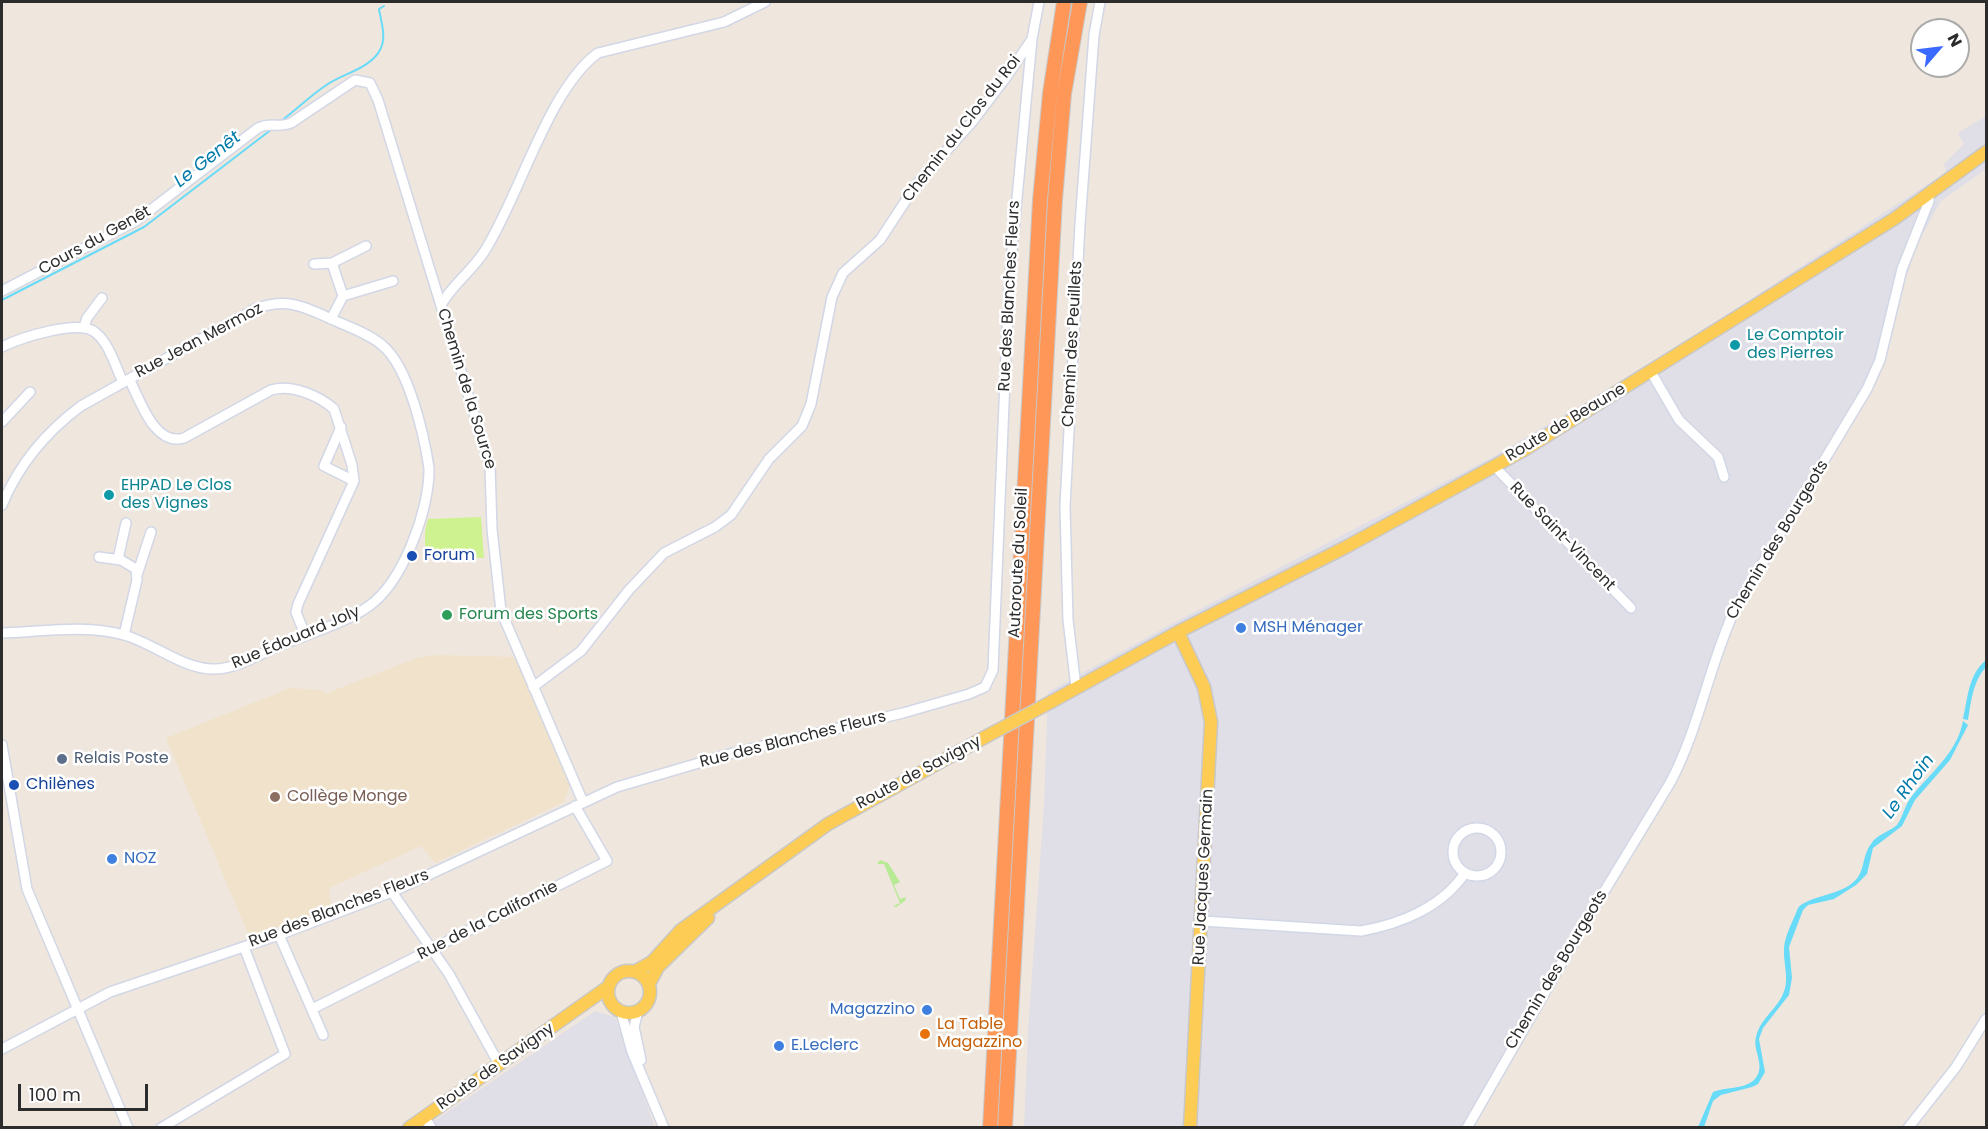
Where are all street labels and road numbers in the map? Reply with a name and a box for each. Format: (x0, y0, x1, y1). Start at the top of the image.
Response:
street label: Chemin du Clos du Roi (899, 52, 1025, 206)
street label: Rue des Blanches Fleurs (995, 200, 1025, 392)
street label: Cours du Genêt (36, 202, 154, 280)
street label: Chemin des Peuillets (1059, 261, 1087, 427)
street label: Rue Jean Mermoz (132, 299, 266, 383)
street label: Chemin de la Source (432, 306, 500, 472)
street label: Route de Beaune (1503, 380, 1629, 466)
street label: Chemin des Bourgeots (1723, 457, 1833, 623)
street label: Rue Saint-Vincent (1505, 479, 1619, 595)
street label: Autoroute du Soleil (1005, 487, 1033, 639)
street label: Rue Édouard Joly (229, 602, 363, 674)
street label: Rue des Blanches Fleurs (698, 708, 888, 772)
street label: Route de Savigny (853, 732, 985, 814)
street label: Rue Jacques Germain (1190, 788, 1218, 966)
street label: Rue des Blanches Fleurs (246, 866, 432, 952)
street label: Rue de la Californie (415, 877, 561, 965)
street label: Chemin des Bourgeots (1502, 887, 1612, 1053)
street label: Route de Savigny (434, 1019, 558, 1115)

